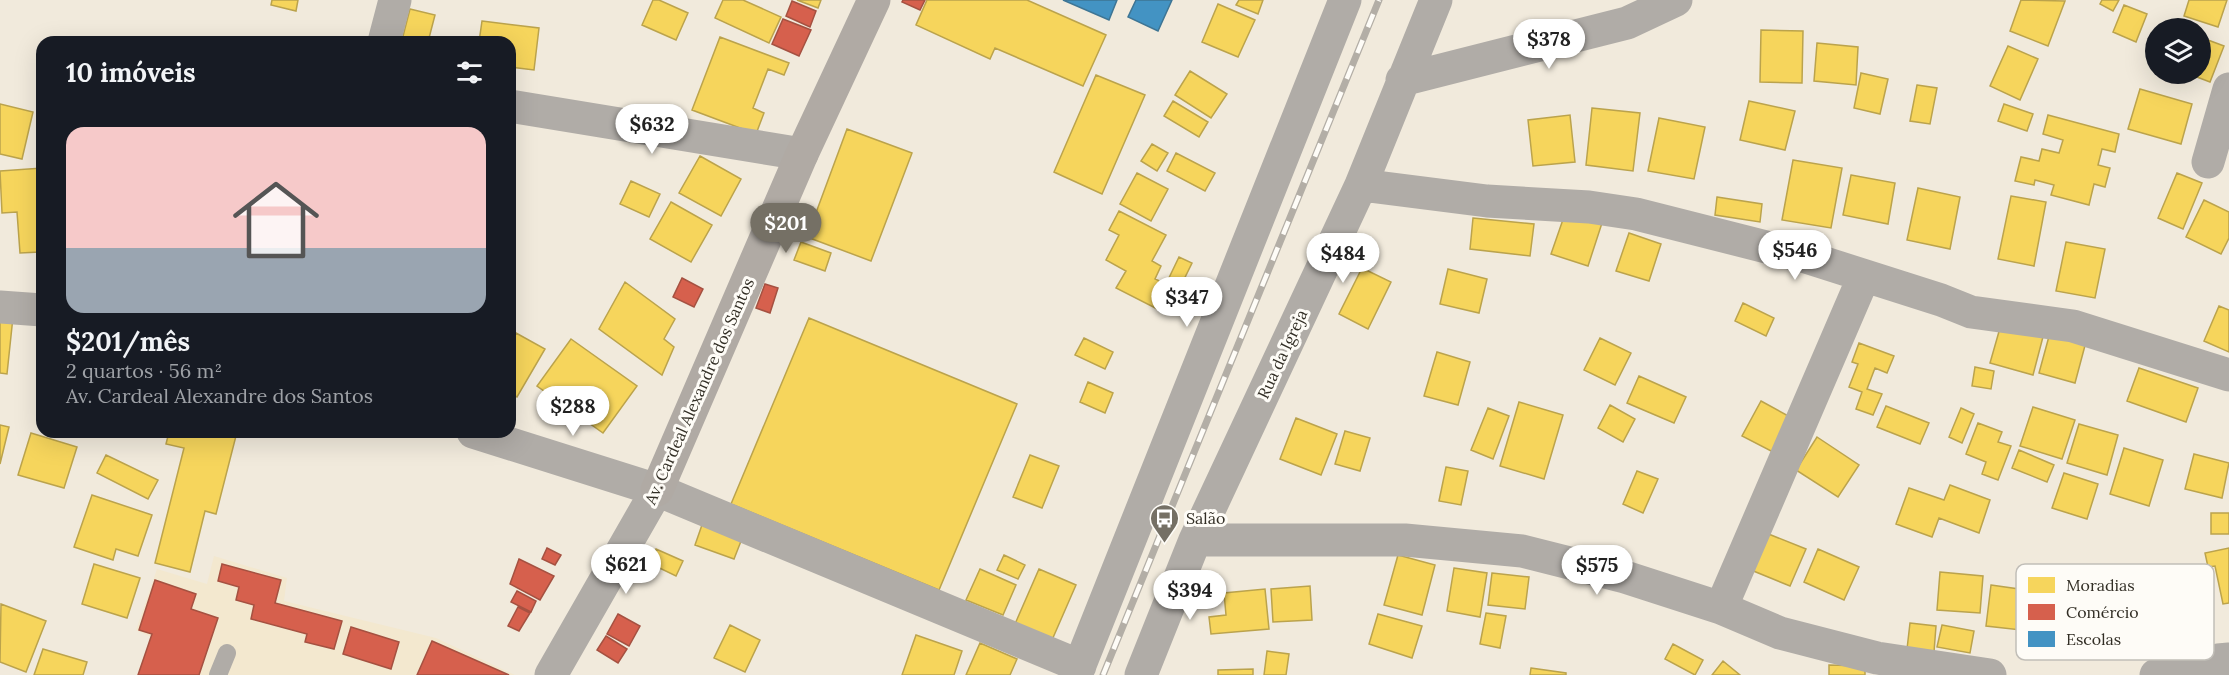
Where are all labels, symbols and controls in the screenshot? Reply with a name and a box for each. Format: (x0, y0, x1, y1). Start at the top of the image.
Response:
map controls (2145, 18, 2211, 84)
button: layers (2145, 18, 2211, 84)
pin: $378 (1513, 19, 1585, 70)
text: $378 (1527, 26, 1571, 51)
text: 10 imóveis (66, 56, 196, 89)
icon: filters (453, 56, 486, 89)
pin: $632 (616, 104, 688, 155)
text: $632 (629, 111, 675, 136)
icon: home (222, 166, 330, 274)
pin: $201 (750, 203, 822, 254)
text: $201 (764, 210, 808, 235)
pin: $546 (1759, 230, 1831, 281)
pin: $484 (1307, 233, 1379, 284)
text: $546 (1772, 237, 1818, 262)
text: $484 (1320, 240, 1366, 265)
street label: Av. Cardeal Alexandre dos Santos (639, 275, 758, 508)
pin: $347 (1151, 277, 1223, 328)
text: $347 (1165, 284, 1209, 309)
street label: Rua da Igreja (1253, 306, 1311, 402)
text: $201/mês (66, 325, 190, 358)
text: 2 quartos · 56 m² (66, 358, 222, 383)
text: Av. Cardeal Alexandre dos Santos (66, 383, 373, 408)
pin: $288 (537, 386, 609, 437)
text: $288 (550, 393, 596, 418)
bus stop icon: Salão (1149, 502, 1181, 544)
place label: Salão (1186, 508, 1225, 528)
pin: $621 (590, 544, 662, 595)
pin: $575 (1561, 545, 1633, 596)
text: $621 (605, 551, 647, 576)
text: $575 (1576, 552, 1618, 577)
legend (2016, 564, 2214, 660)
pin: $394 (1154, 570, 1226, 621)
text: Moradias (2066, 575, 2135, 595)
text: $394 (1167, 577, 1213, 602)
text: Comércio (2066, 602, 2139, 622)
text: Escolas (2066, 629, 2121, 649)

